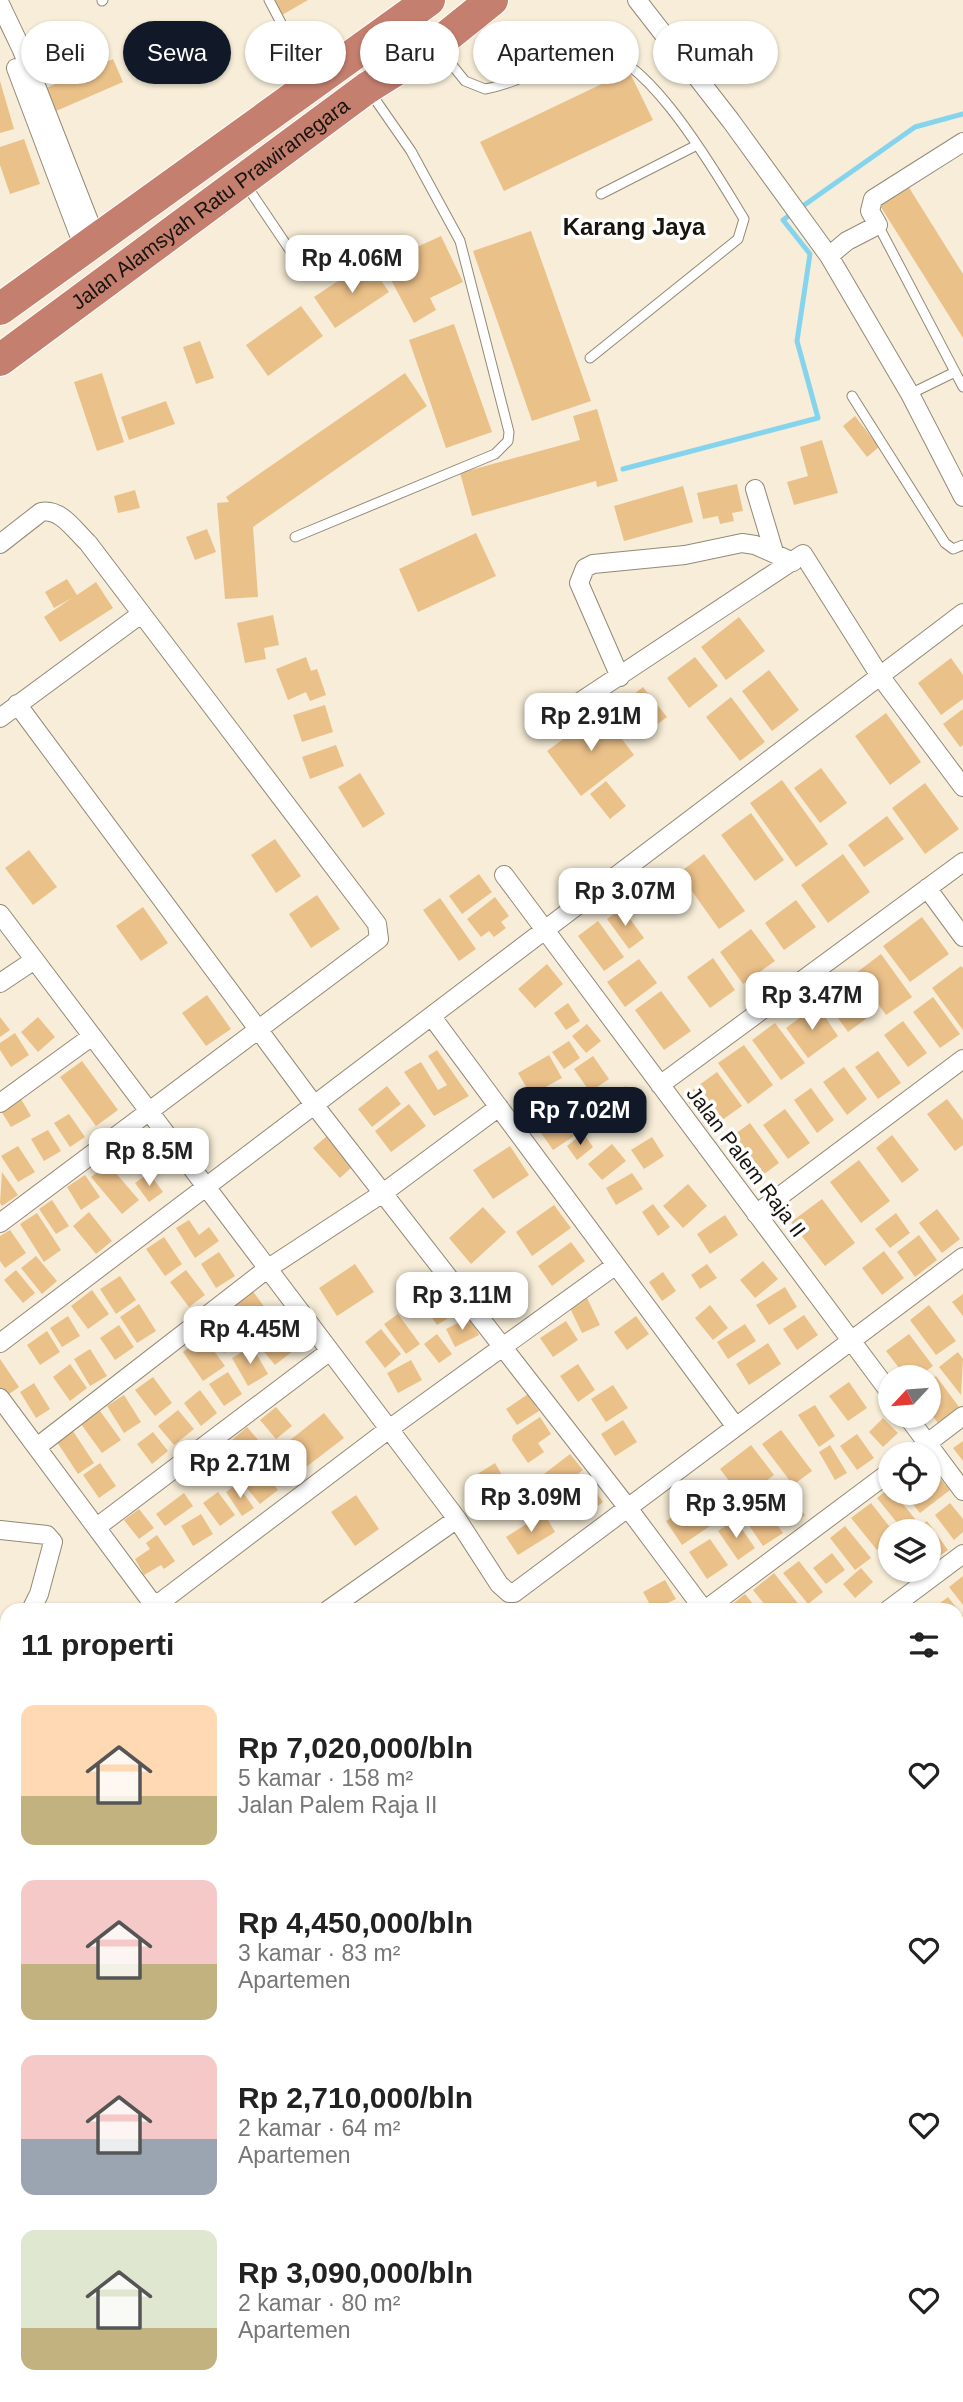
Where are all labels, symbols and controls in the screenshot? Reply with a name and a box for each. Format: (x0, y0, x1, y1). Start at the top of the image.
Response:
chip: Beli (21, 21, 109, 84)
chip: Sewa (123, 21, 231, 84)
chip: Filter (245, 21, 346, 84)
chip: Baru (360, 21, 459, 84)
chip: Apartemen (473, 21, 639, 84)
chip: Rumah (653, 21, 778, 84)
street label: Jalan Alamsyah Ratu Prawiranegara (67, 93, 354, 314)
district label: Karang Jaya (563, 213, 706, 240)
pin: Rp 4.06M (280, 236, 424, 295)
text: Rp 4.06M (302, 245, 402, 271)
pin: Rp 2.91M (519, 694, 663, 753)
text: Rp 2.91M (541, 703, 641, 729)
pin: Rp 3.07M (553, 869, 697, 928)
text: Rp 3.07M (575, 878, 675, 904)
pin: Rp 3.47M (740, 972, 884, 1032)
text: Rp 3.47M (762, 982, 862, 1008)
street label: Jalan Palem Raja II (682, 1082, 810, 1241)
pin: Rp 7.02M (508, 1088, 652, 1147)
text: Rp 7.02M (530, 1097, 630, 1123)
pin: Rp 8.5M (84, 1128, 214, 1188)
text: Rp 8.5M (105, 1138, 193, 1164)
pin: Rp 3.11M (390, 1272, 534, 1332)
text: Rp 3.11M (412, 1282, 512, 1308)
pin: Rp 4.45M (178, 1306, 322, 1366)
text: Rp 4.45M (200, 1316, 300, 1342)
north arrow (878, 1365, 942, 1428)
map controls (878, 1365, 941, 1582)
pin: Rp 2.71M (168, 1440, 312, 1500)
button: locate (878, 1442, 941, 1505)
text: Rp 2.71M (190, 1450, 290, 1476)
pin: Rp 3.09M (459, 1474, 603, 1534)
pin: Rp 3.95M (664, 1480, 808, 1540)
text: Rp 3.09M (481, 1484, 581, 1510)
text: Rp 3.95M (686, 1490, 786, 1516)
button: layers (878, 1519, 941, 1582)
icon: filters (905, 1626, 943, 1664)
text: 11 properti (21, 1628, 174, 1661)
text: Rp 7,020,000/bln (238, 1731, 473, 1764)
icon: home (77, 1733, 161, 1817)
icon: heart (905, 1756, 943, 1794)
text: 5 kamar · 158 m² (238, 1765, 413, 1791)
text: Jalan Palem Raja II (238, 1792, 437, 1818)
text: Rp 4,450,000/bln (238, 1906, 473, 1939)
icon: home (77, 1908, 161, 1992)
icon: heart (905, 1931, 943, 1969)
text: 3 kamar · 83 m² (238, 1940, 400, 1966)
text: Apartemen (238, 1967, 351, 1993)
text: Rp 2,710,000/bln (238, 2081, 473, 2114)
icon: home (77, 2083, 161, 2167)
icon: heart (905, 2106, 943, 2144)
text: 2 kamar · 64 m² (238, 2115, 400, 2141)
text: Apartemen (238, 2142, 351, 2168)
text: Rp 3,090,000/bln (238, 2256, 473, 2289)
icon: home (77, 2258, 161, 2342)
icon: heart (905, 2281, 943, 2319)
text: 2 kamar · 80 m² (238, 2290, 400, 2316)
text: Apartemen (238, 2317, 351, 2343)

